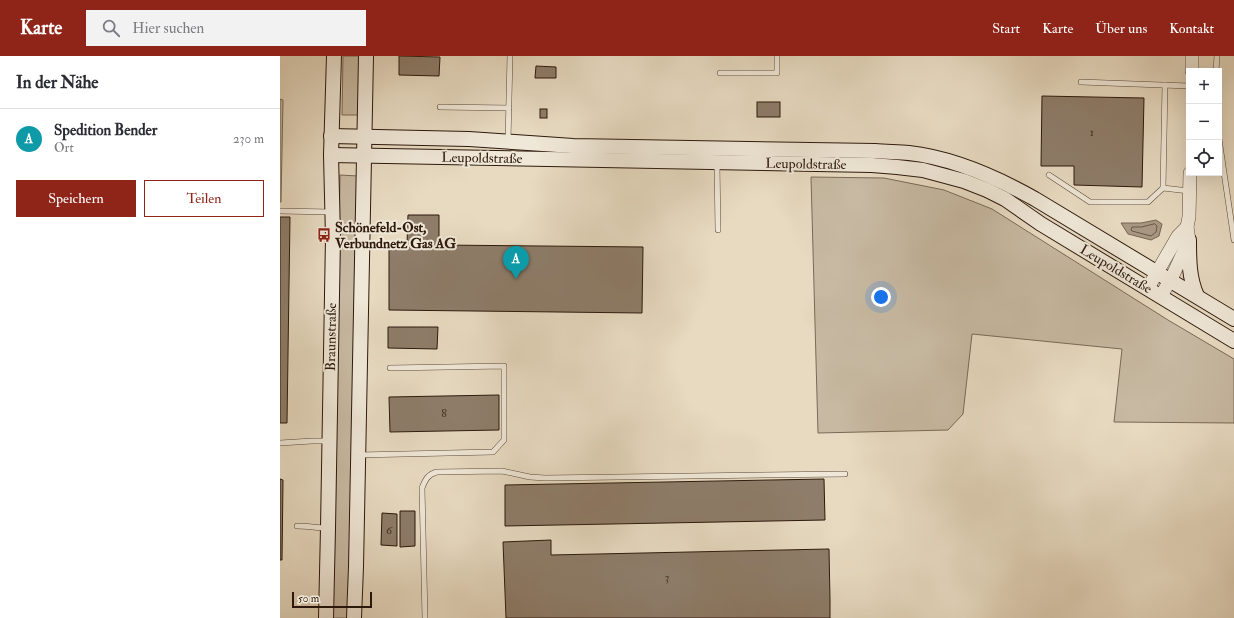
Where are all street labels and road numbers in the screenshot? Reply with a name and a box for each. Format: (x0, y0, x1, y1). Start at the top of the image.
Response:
street label: Leupoldstraße (441, 149, 523, 168)
street label: Leupoldstraße (765, 155, 847, 174)
street label: Leupoldstraße (1076, 241, 1155, 298)
street label: Braunstraße (322, 303, 340, 371)

